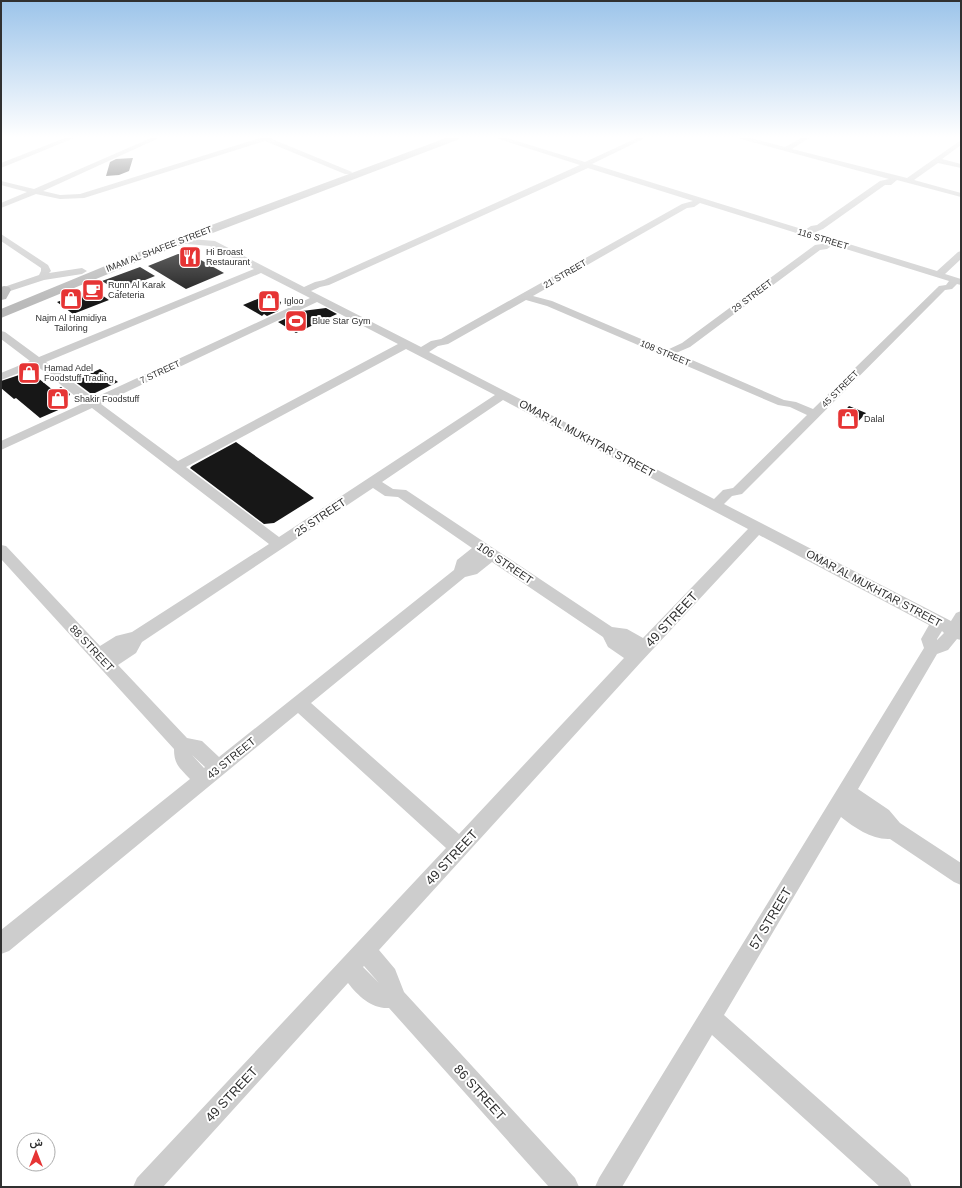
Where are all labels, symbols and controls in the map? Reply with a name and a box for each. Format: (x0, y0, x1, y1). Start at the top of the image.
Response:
street label: IMAM AL SHAFEE STREET (105, 224, 214, 274)
street label: 116 STREET (797, 227, 850, 252)
restaurant icon: Hi Broast Restaurant (177, 244, 203, 270)
place label: Hi Broast Restaurant (206, 247, 251, 267)
street label: 21 STREET (542, 257, 589, 290)
cafe icon: Runn Al Karak Cafeteria (80, 277, 106, 303)
street label: 29 STREET (730, 277, 775, 314)
place label: Runn Al Karak Cafeteria (108, 280, 166, 300)
shop icon: Najm Al Hamidiya Tailoring (58, 286, 84, 312)
shop icon: Igloo (256, 288, 282, 314)
place label: Igloo (284, 296, 304, 306)
sports icon: Blue Star Gym (283, 308, 309, 334)
place label: Najm Al Hamidiya Tailoring (35, 313, 107, 333)
place label: Blue Star Gym (312, 316, 371, 326)
street label: 108 STREET (639, 338, 692, 368)
street label: 7 STREET (138, 358, 182, 386)
shop icon: Hamad Adel Foodstuff Trading (16, 360, 42, 386)
place label: Hamad Adel Foodstuff Trading (44, 363, 114, 383)
street label: 45 STREET (819, 368, 861, 410)
shop icon: Shakir Foodstuff (45, 386, 71, 412)
place label: Shakir Foodstuff (74, 394, 140, 404)
street label: OMAR AL MUKHTAR STREET (517, 397, 657, 479)
shop icon: Dalal (835, 406, 861, 432)
place label: Dalal (864, 414, 885, 424)
street label: 25 STREET (292, 495, 348, 538)
street label: 106 STREET (475, 540, 535, 586)
street label: OMAR AL MUKHTAR STREET (804, 547, 944, 629)
street label: 49 STREET (642, 589, 701, 650)
street label: 88 STREET (68, 622, 117, 674)
street label: 43 STREET (204, 735, 258, 781)
street label: 49 STREET (422, 827, 481, 888)
street label: 57 STREET (746, 885, 795, 952)
street label: 86 STREET (451, 1062, 508, 1123)
street label: 49 STREET (202, 1064, 261, 1125)
north arrow (16, 1132, 56, 1172)
text: ش (29, 1136, 43, 1149)

